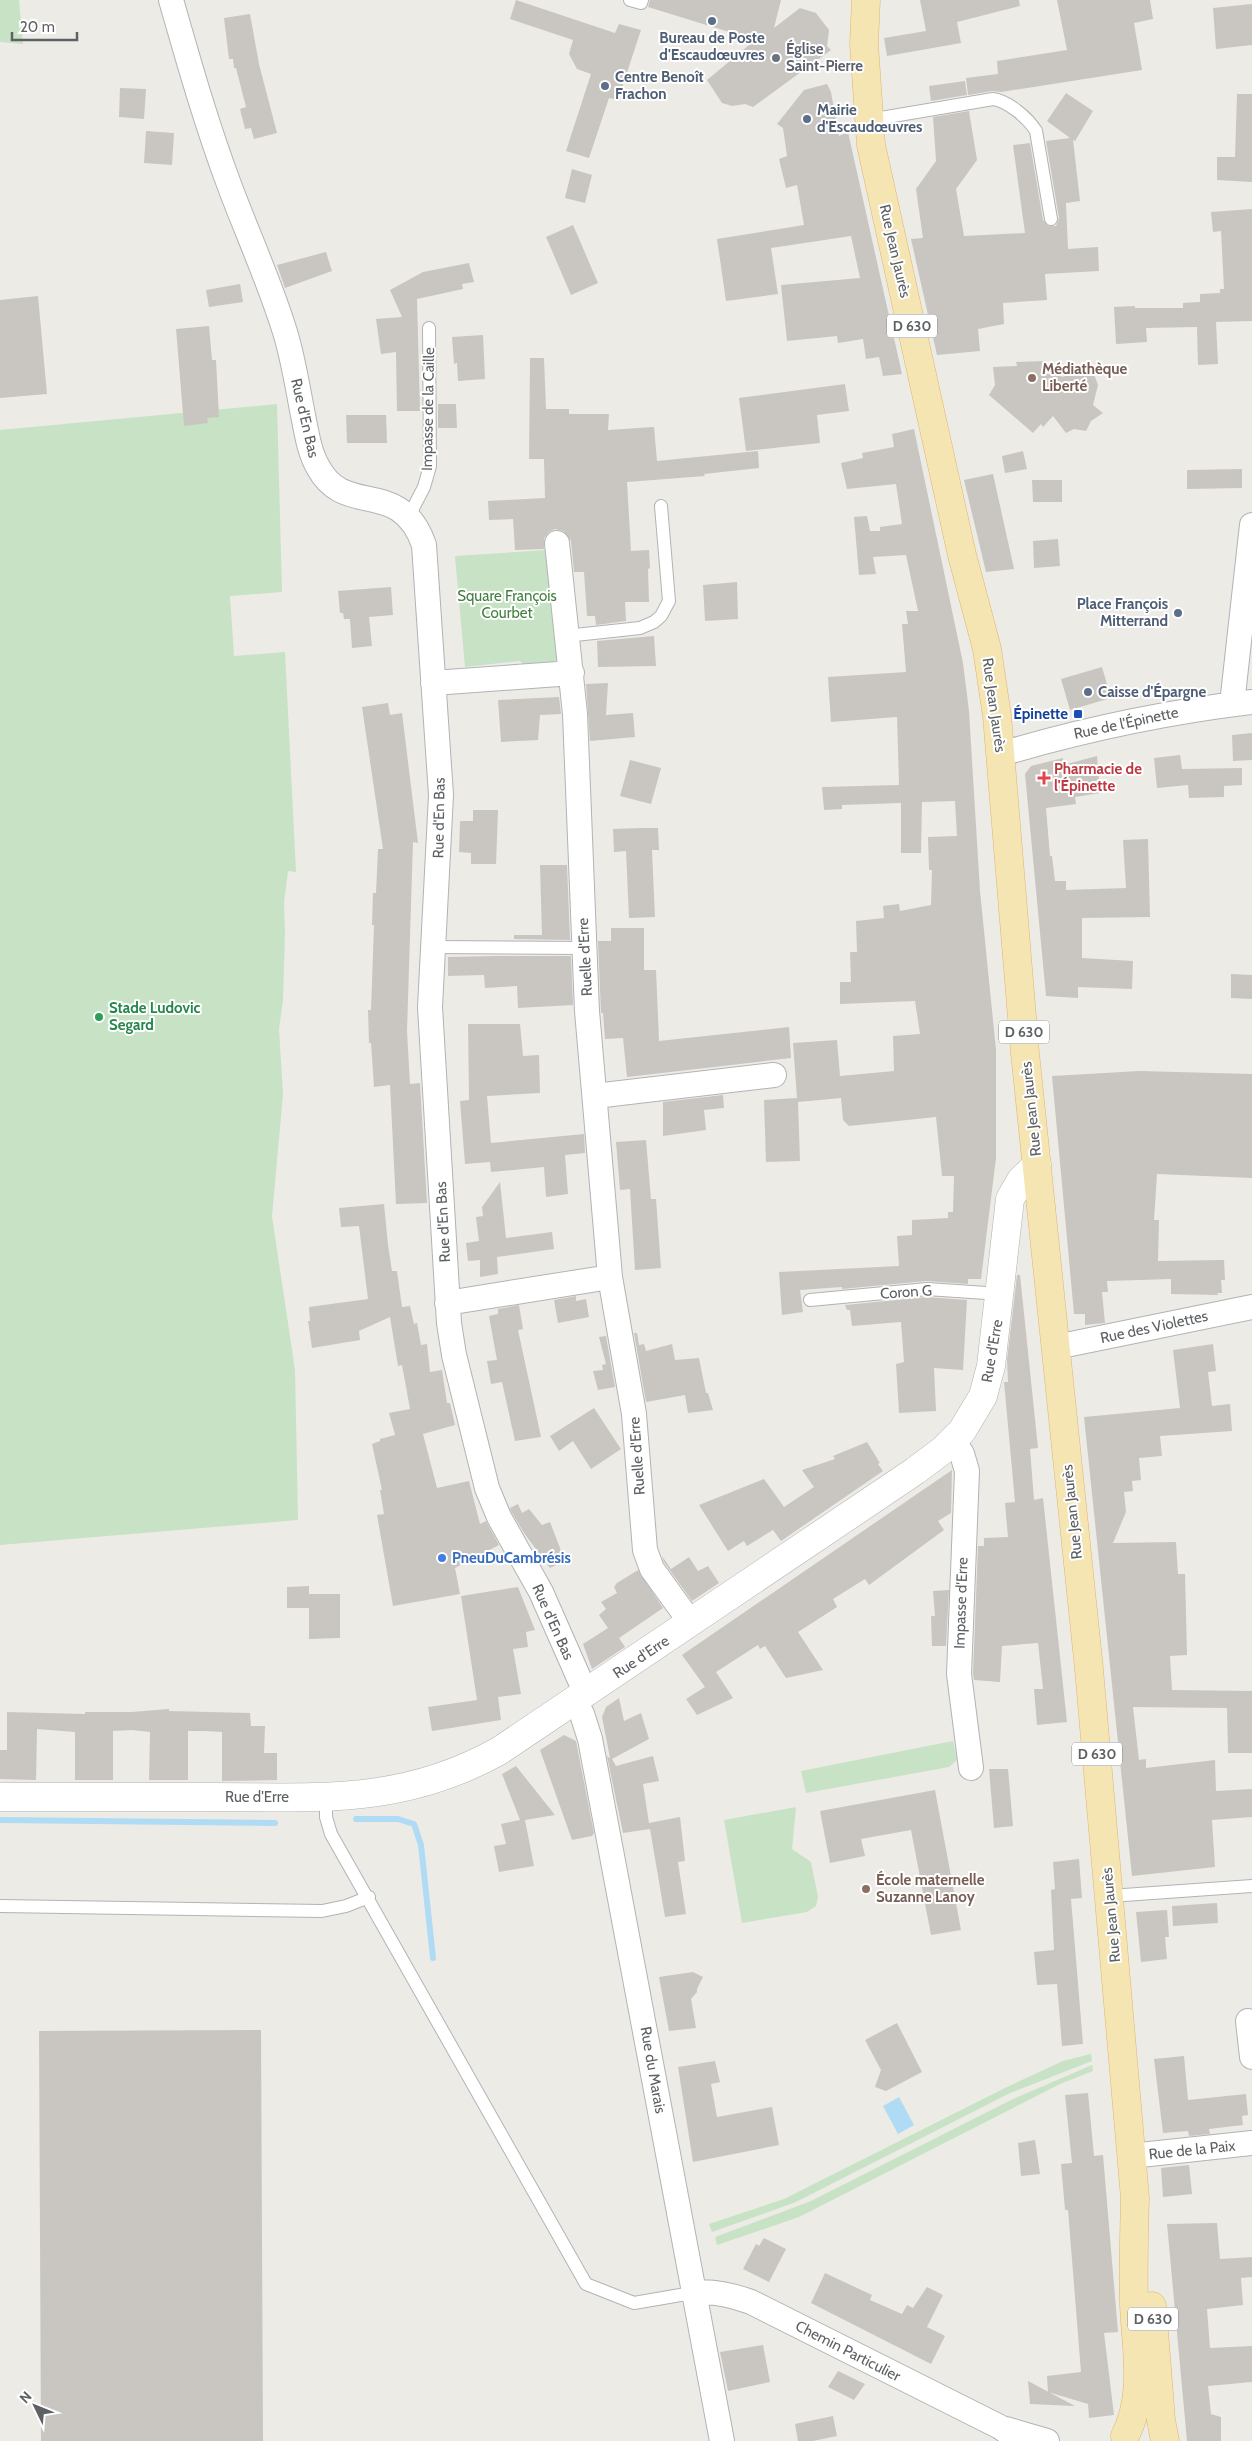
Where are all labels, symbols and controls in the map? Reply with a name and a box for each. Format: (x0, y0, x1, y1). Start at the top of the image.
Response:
scale bar (12, 10, 78, 42)
marker: Bureau de Poste d'Escaudœuvres (706, 15, 718, 27)
text: 20 m (20, 18, 55, 36)
place label: Bureau de Poste d'Escaudœuvres (659, 29, 765, 64)
place label: Église Saint-Pierre (786, 39, 863, 75)
marker: Église Saint-Pierre (770, 52, 782, 64)
place label: Centre Benoît Frachon (615, 68, 704, 103)
marker: Centre Benoît Frachon (599, 80, 611, 92)
place label: Mairie d'Escaudœuvres (817, 101, 922, 136)
marker: Mairie d'Escaudœuvres (801, 113, 813, 125)
street label: Rue Jean Jaurès (876, 203, 914, 299)
road number: D 630 (887, 314, 937, 338)
street label: Impasse de la Caille (418, 347, 438, 471)
place label: Médiathèque Liberté (1042, 360, 1128, 395)
marker: Médiathèque Liberté (1026, 372, 1038, 384)
street label: Rue d'En Bas (287, 377, 323, 459)
park label: Square François Courbet (457, 587, 557, 622)
place label: Place François Mitterrand (1077, 595, 1168, 630)
marker: Place François Mitterrand (1172, 607, 1184, 619)
street label: Rue Jean Jaurès (978, 657, 1010, 753)
place label: Caisse d'Épargne (1098, 682, 1206, 701)
marker: Caisse d'Épargne (1082, 686, 1094, 698)
street label: Rue de l'Épinette (1072, 702, 1180, 743)
place label: Épinette (1013, 704, 1068, 723)
marker: Épinette (1072, 708, 1084, 720)
place label: Pharmacie de l'Épinette (1054, 760, 1142, 795)
marker: Pharmacie de l'Épinette (1038, 772, 1050, 784)
street label: Rue d'En Bas (429, 777, 449, 859)
street label: Ruelle d'Erre (574, 917, 596, 997)
place label: Stade Ludovic Segard (109, 999, 201, 1034)
marker: Stade Ludovic Segard (93, 1011, 105, 1023)
road number: D 630 (999, 1020, 1049, 1044)
street label: Rue Jean Jaurès (1017, 1061, 1045, 1157)
street label: Rue d'En Bas (432, 1181, 454, 1263)
street label: Coron G (879, 1281, 933, 1303)
street label: Rue des Violettes (1098, 1307, 1210, 1347)
street label: Rue d'Erre (978, 1318, 1006, 1384)
street label: Ruelle d'Erre (625, 1416, 649, 1496)
street label: Rue Jean Jaurès (1058, 1464, 1086, 1560)
place label: PneuDuCambrésis (452, 1549, 571, 1567)
marker: PneuDuCambrésis (436, 1552, 448, 1564)
street label: Impasse d'Erre (950, 1556, 972, 1649)
street label: Rue d'En Bas (528, 1581, 578, 1663)
street label: Rue d'Erre (610, 1632, 673, 1682)
road number: D 630 (1072, 1742, 1122, 1766)
street label: Rue d'Erre (225, 1788, 289, 1806)
street label: Rue Jean Jaurès (1098, 1867, 1124, 1963)
place label: École maternelle Suzanne Lanoy (876, 1870, 985, 1906)
marker: École maternelle Suzanne Lanoy (860, 1883, 872, 1895)
street label: Rue du Marais (637, 2025, 669, 2115)
street label: Rue de la Paix (1148, 2136, 1236, 2164)
road number: D 630 (1128, 2308, 1178, 2330)
street label: Chemin Particulier (792, 2317, 904, 2385)
north arrow (10, 2381, 60, 2431)
text: N (16, 2387, 35, 2407)

